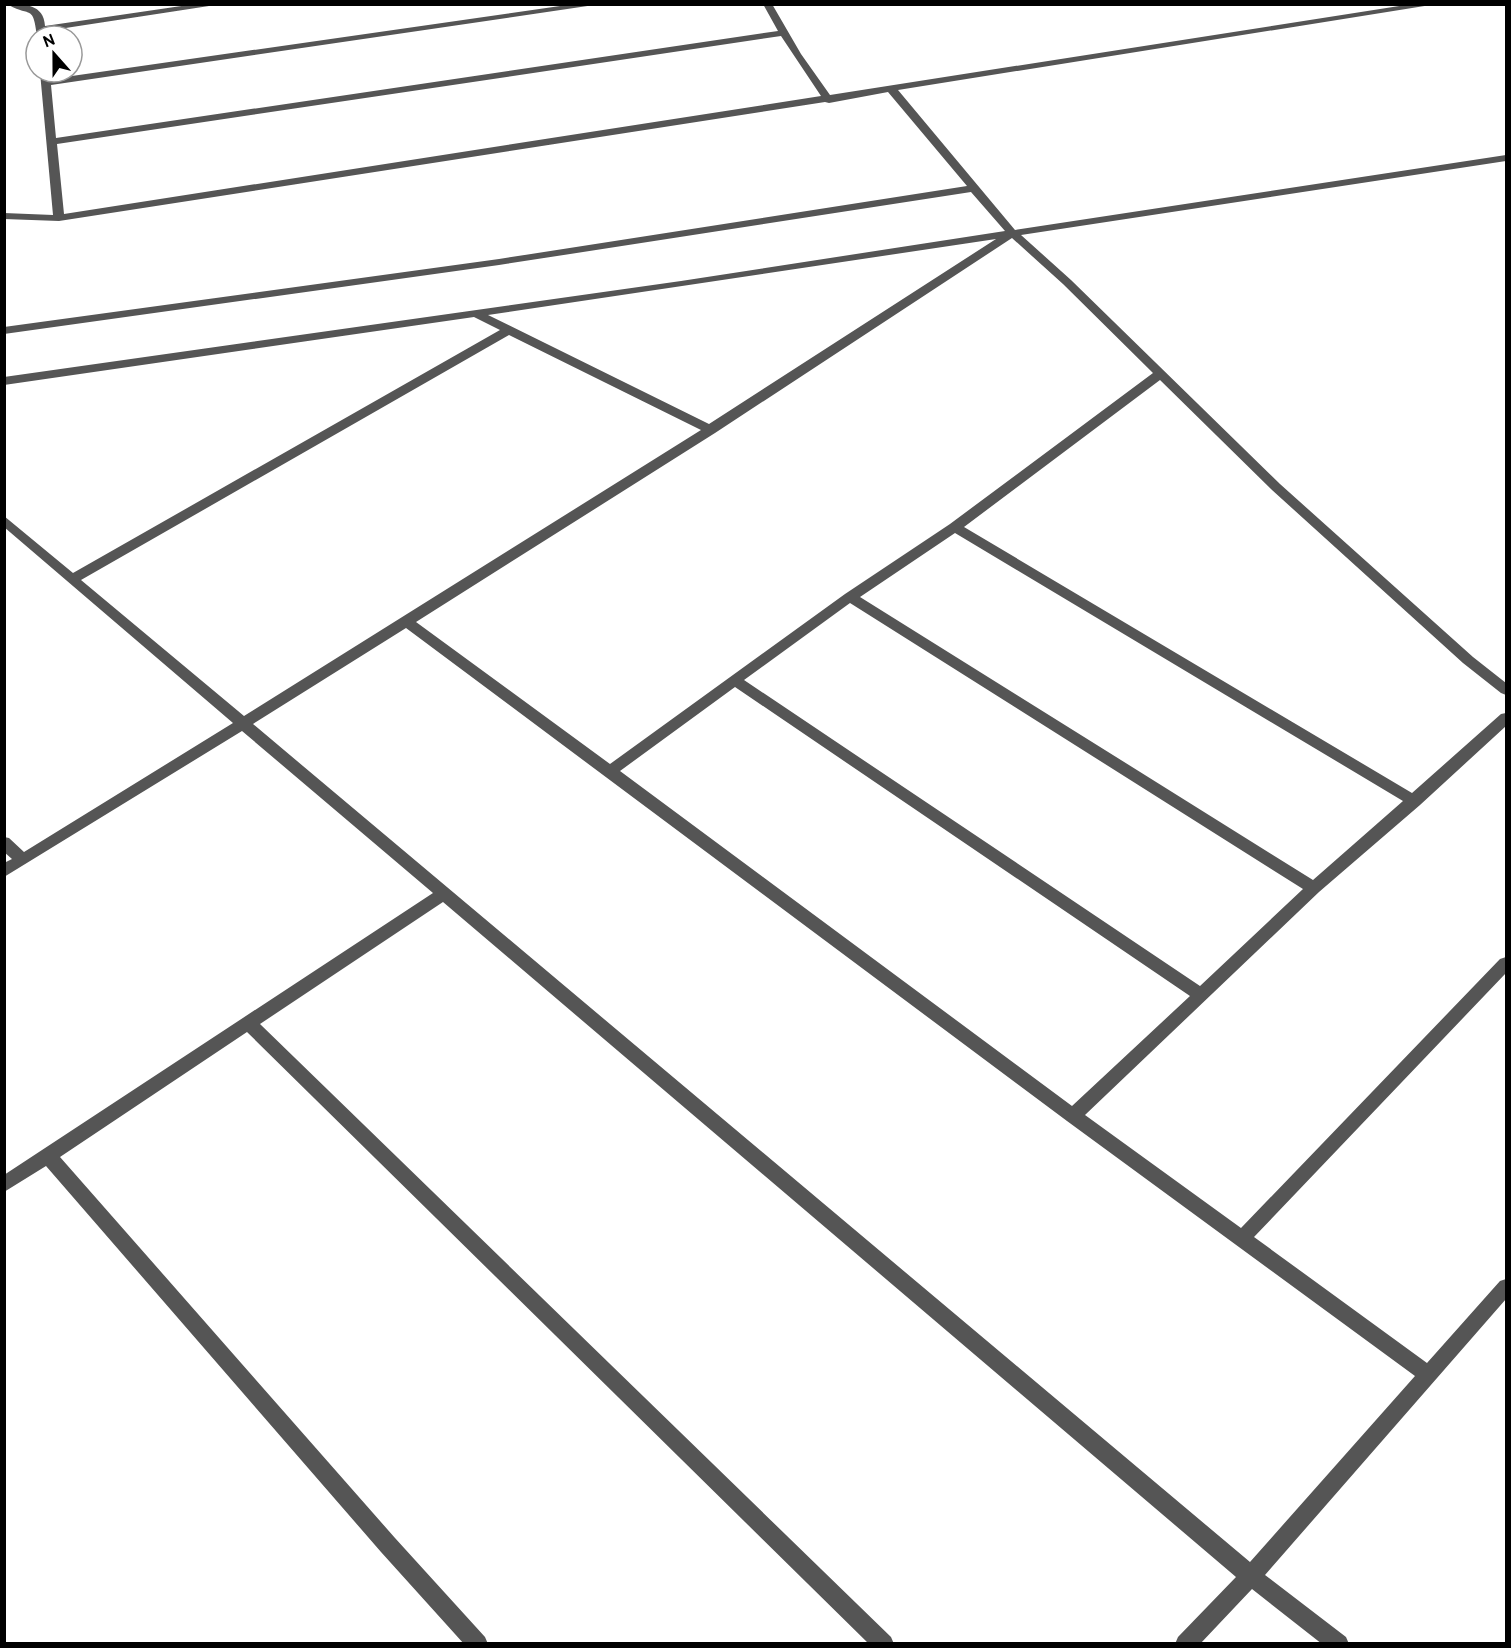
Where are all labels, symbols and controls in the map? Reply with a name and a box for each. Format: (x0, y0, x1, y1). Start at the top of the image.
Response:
north arrow (24, 24, 84, 84)
text: N (40, 30, 58, 53)

